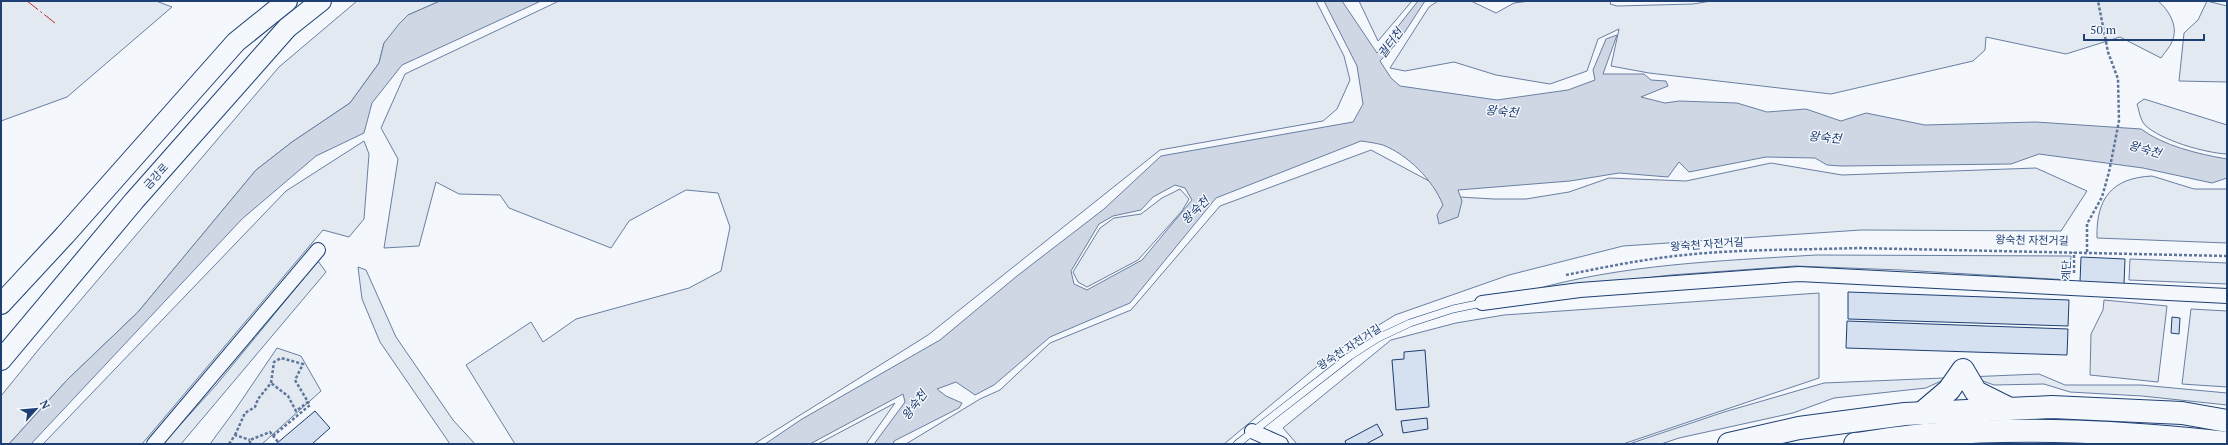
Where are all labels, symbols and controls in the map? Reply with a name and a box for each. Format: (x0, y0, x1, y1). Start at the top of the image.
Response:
scale bar (2084, 16, 2204, 42)
text: 50 m (2090, 22, 2117, 37)
water label: 궐터천 (1374, 24, 1407, 61)
water label: 왕숙천 (1485, 102, 1521, 120)
water label: 왕숙천 (1808, 128, 1844, 146)
water label: 왕숙천 (2127, 137, 2165, 161)
street label: 금강로 (141, 160, 171, 192)
water label: 왕숙천 (1178, 192, 1214, 227)
street label: 왕숙천 자전거길 (1995, 232, 2069, 248)
street label: 왕숙천 자전거길 (1670, 234, 1744, 254)
street label: 계단 (2059, 260, 2073, 280)
street label: 왕숙천 자전거길 (1314, 321, 1384, 373)
water label: 왕숙천 (898, 386, 931, 423)
north arrow (16, 389, 56, 429)
text: N (37, 398, 53, 412)

